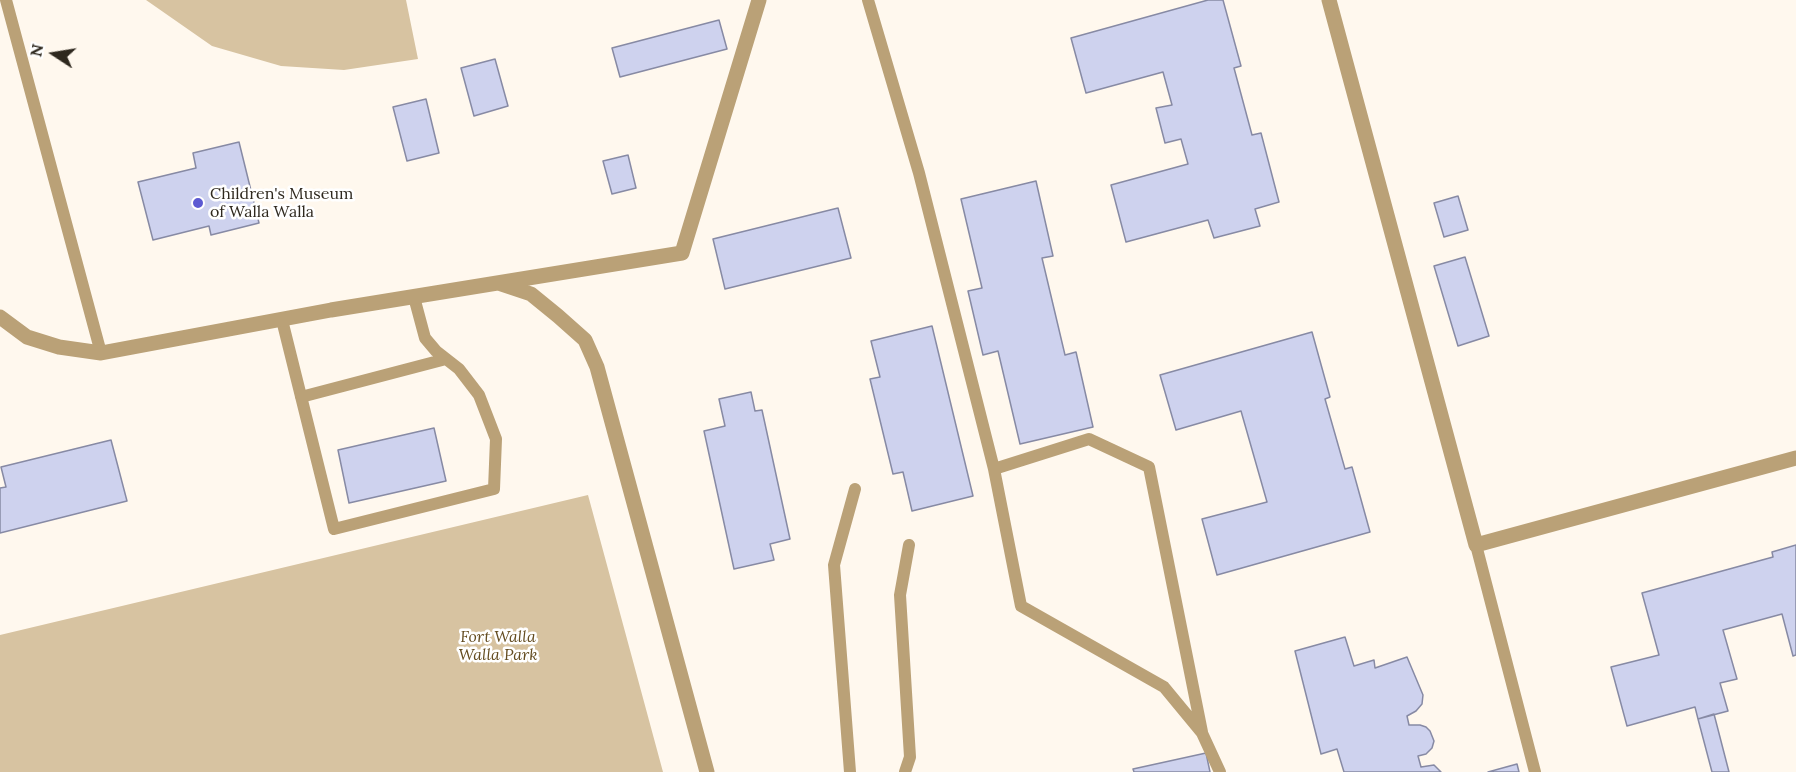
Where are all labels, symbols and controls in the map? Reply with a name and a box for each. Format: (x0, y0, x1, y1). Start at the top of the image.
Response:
north arrow (24, 24, 84, 84)
text: N (25, 42, 47, 58)
place label: Children's Museum of Walla Walla (210, 184, 353, 222)
marker: Children's Museum of Walla Walla (191, 196, 205, 210)
park label: Fort Walla Walla Park (458, 627, 538, 665)

